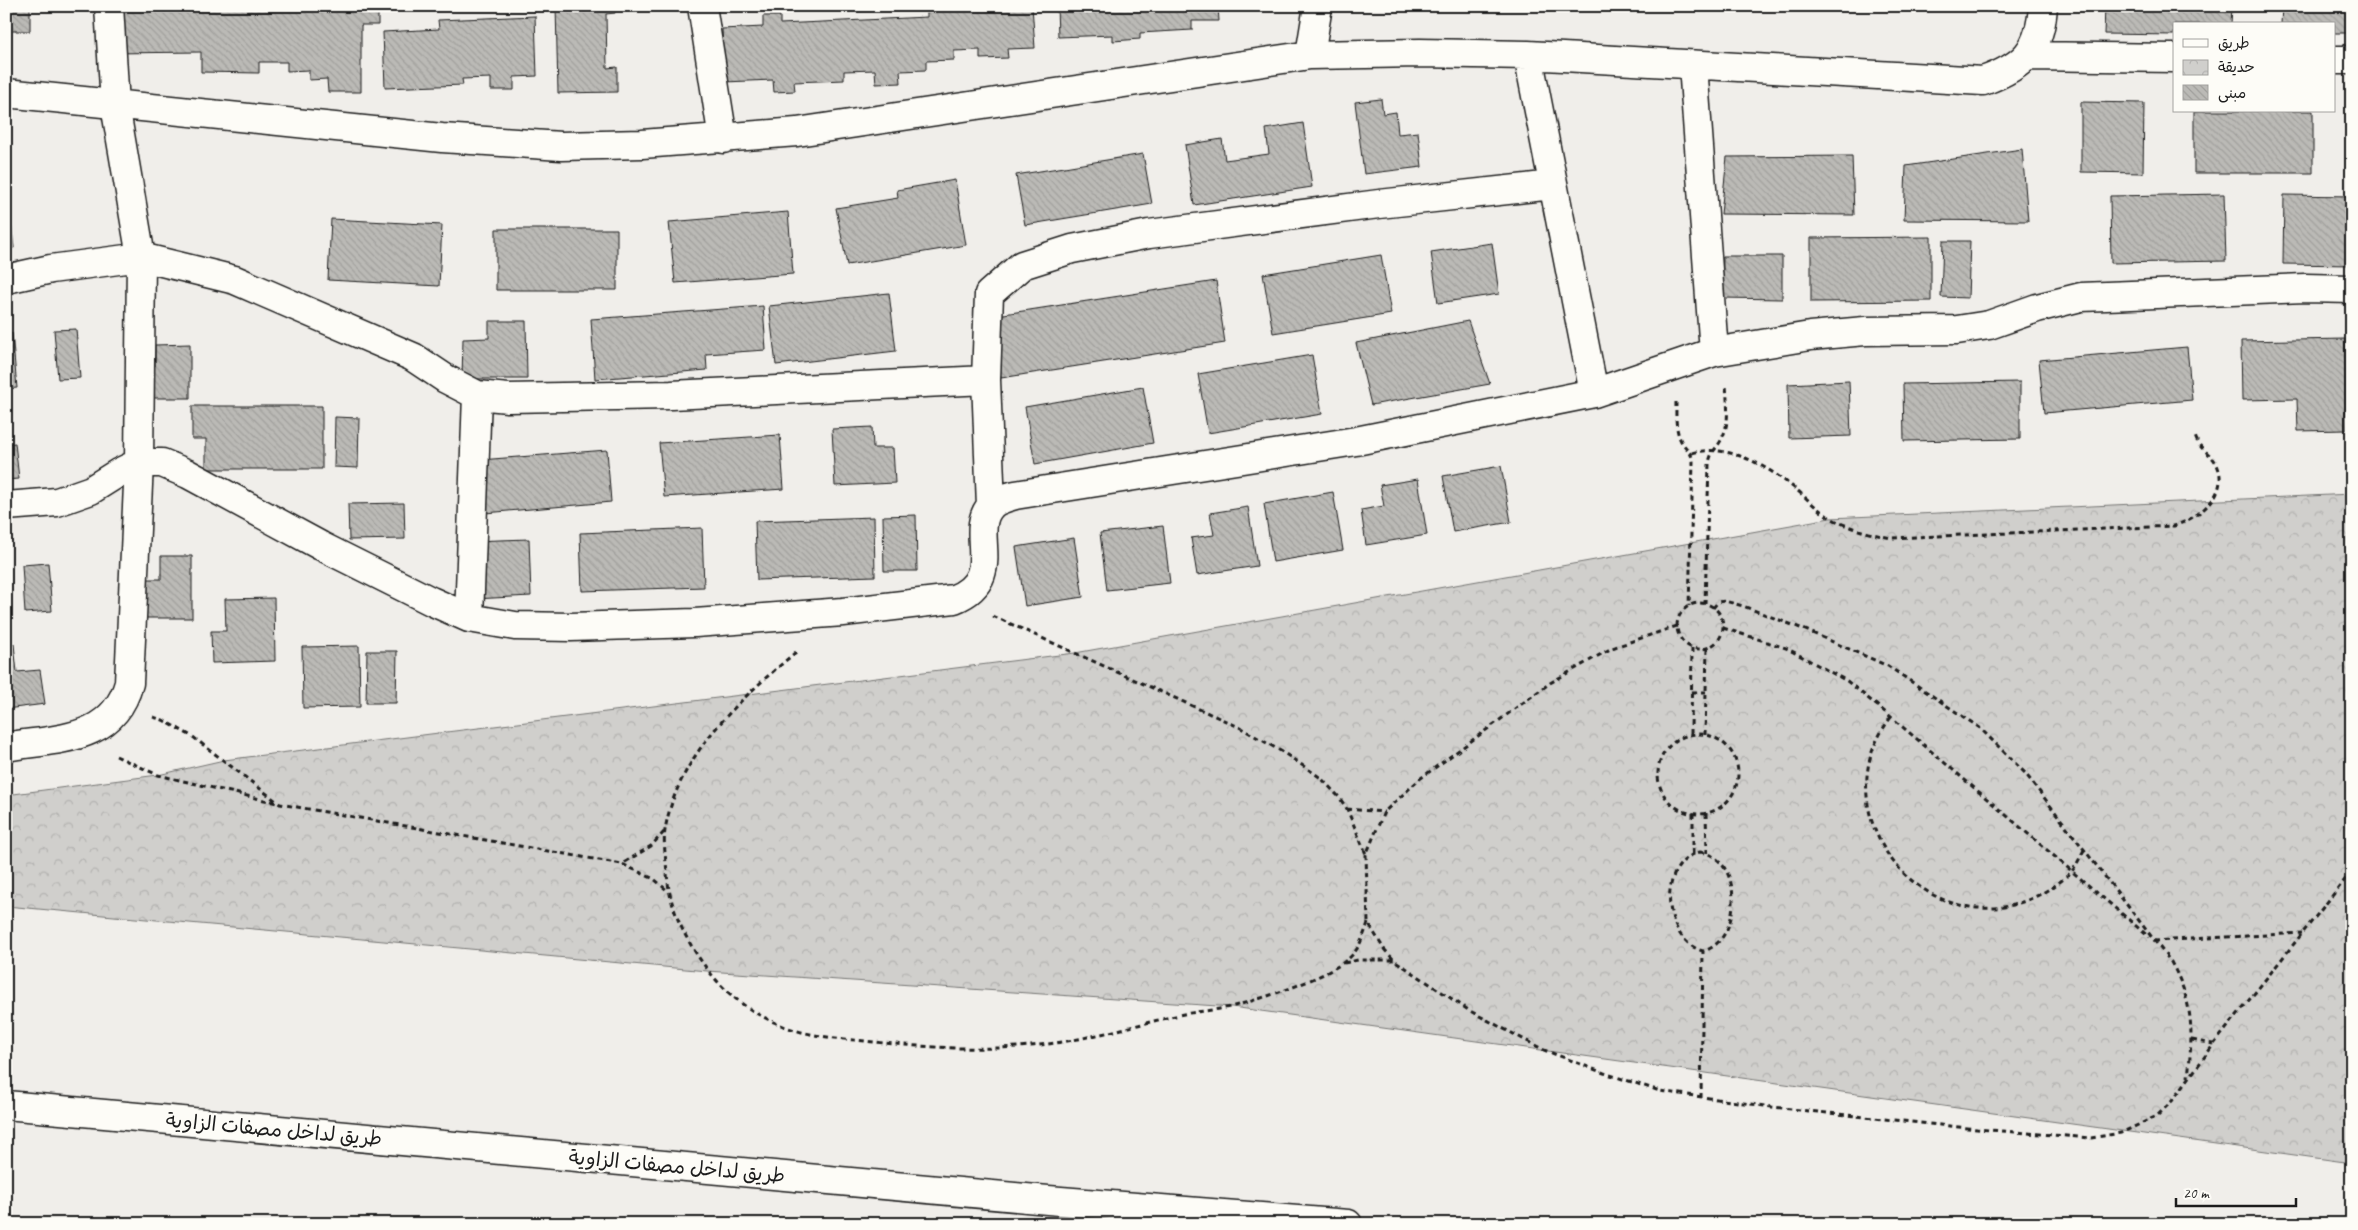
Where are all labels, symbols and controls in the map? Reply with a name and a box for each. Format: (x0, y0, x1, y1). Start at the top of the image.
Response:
legend (2173, 22, 2336, 112)
text: طريق (2218, 34, 2250, 53)
text: حديقة (2218, 58, 2255, 77)
text: مبنى (2218, 84, 2246, 103)
street label: طريق لداخل مصفات الزاوية (165, 1108, 383, 1151)
street label: طريق لداخل مصفات الزاوية (568, 1145, 786, 1188)
scale bar (2176, 1175, 2296, 1207)
text: 20 m (2183, 1184, 2210, 1203)

